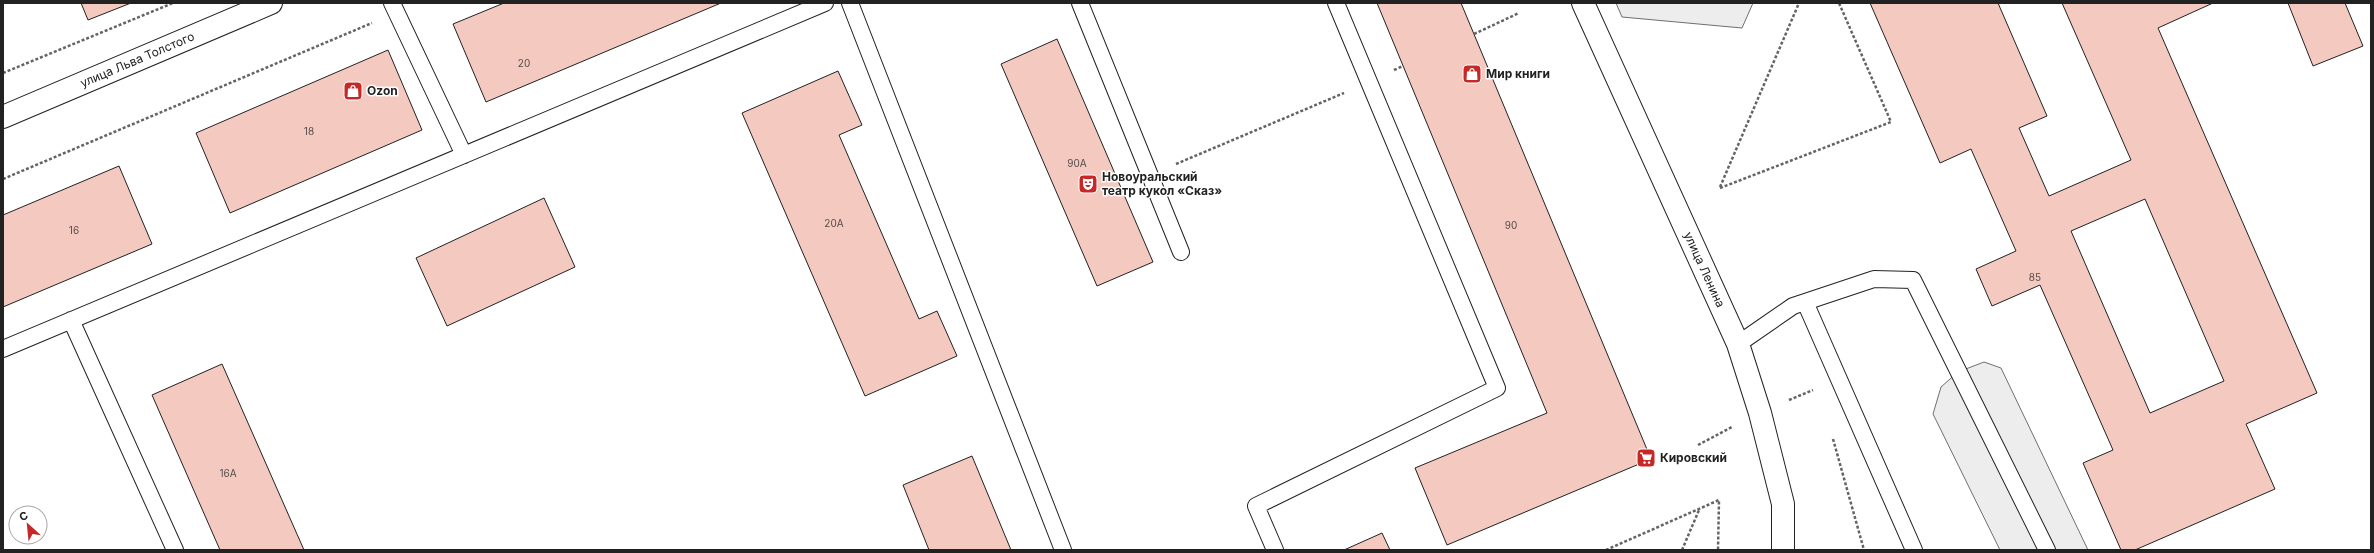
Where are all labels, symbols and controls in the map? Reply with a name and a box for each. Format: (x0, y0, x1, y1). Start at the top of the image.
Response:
street label: улица Льва Толстого (78, 28, 197, 90)
house number: 20 (518, 57, 530, 69)
shop icon: Мир книги (1461, 63, 1483, 85)
place label: Мир книги (1486, 66, 1550, 81)
shop icon: Ozon (342, 80, 364, 102)
place label: Ozon (367, 83, 398, 98)
house number: 18 (304, 125, 314, 137)
house number: 90А (1067, 157, 1087, 169)
place label: Новоуральский театр кукол «Сказ» (1102, 169, 1222, 198)
theatre icon: Новоуральский театр кукол «Сказ» (1077, 173, 1099, 195)
house number: 20А (824, 217, 844, 229)
house number: 90 (1505, 219, 1517, 231)
house number: 16 (69, 224, 79, 236)
street label: улица Ленина (1681, 229, 1728, 310)
house number: 85 (2029, 271, 2041, 283)
supermarket icon: Кировский (1635, 447, 1657, 469)
place label: Кировский (1660, 450, 1727, 465)
house number: 16А (219, 467, 237, 479)
north arrow (8, 505, 48, 545)
text: С (17, 508, 30, 524)

